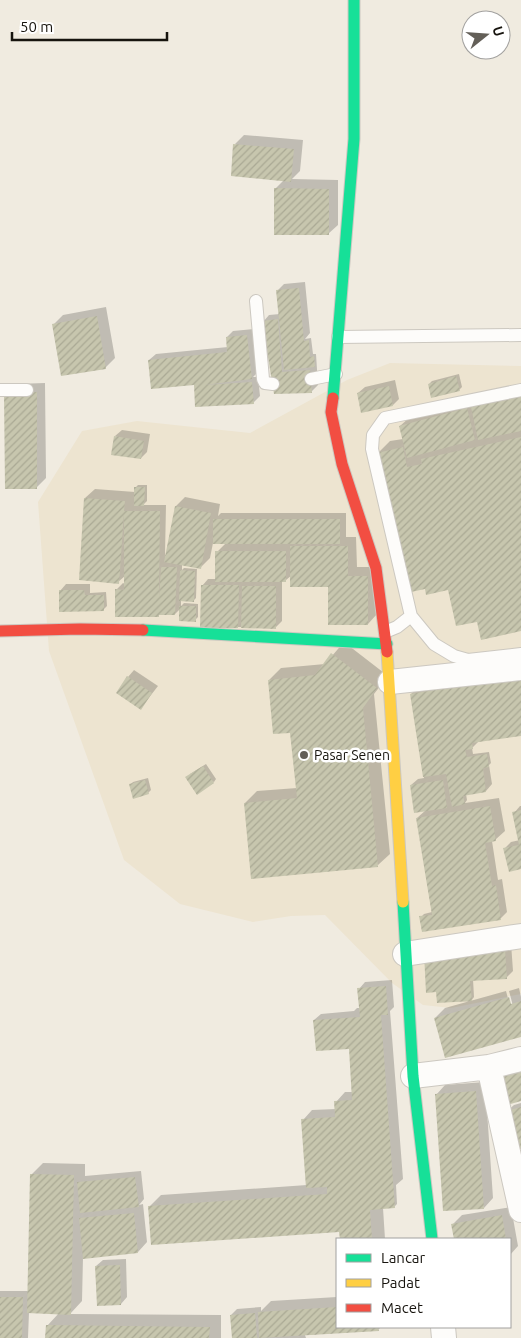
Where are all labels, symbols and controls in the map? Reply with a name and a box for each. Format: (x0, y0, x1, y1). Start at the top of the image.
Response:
scale bar (12, 10, 168, 42)
north arrow (461, 10, 511, 60)
text: 50 m (20, 18, 53, 35)
text: U (489, 24, 508, 38)
place label: Pasar Senen (314, 747, 390, 763)
marker: Pasar Senen (298, 749, 310, 761)
legend (336, 1238, 511, 1328)
text: Lancar (381, 1249, 426, 1266)
text: Padat (381, 1274, 420, 1291)
text: Macet (381, 1299, 423, 1316)

